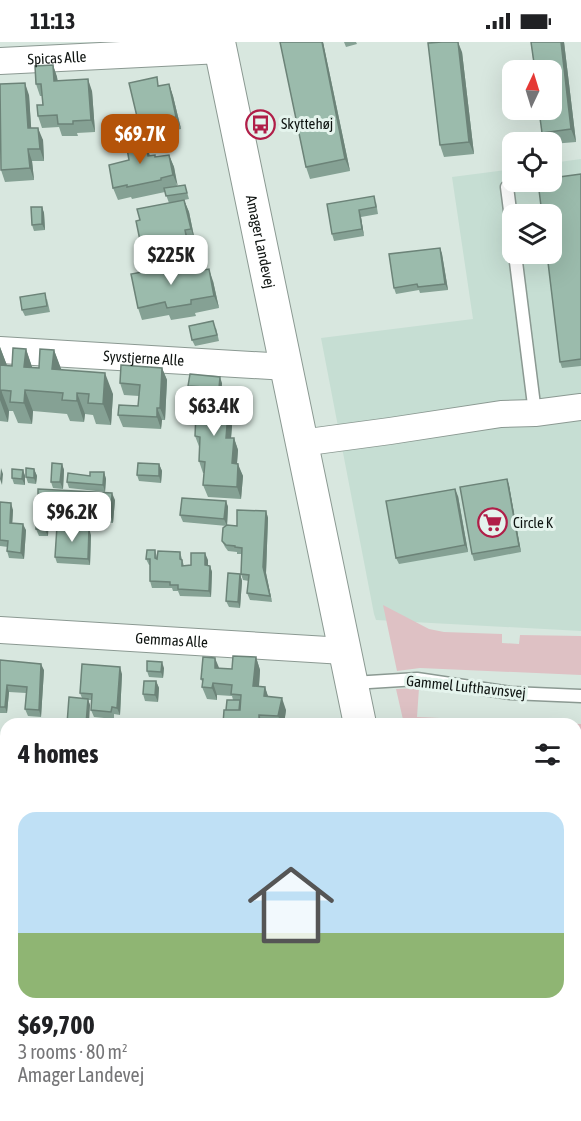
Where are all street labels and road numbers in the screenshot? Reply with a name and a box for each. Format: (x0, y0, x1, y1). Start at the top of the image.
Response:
street label: Spicas Alle (27, 48, 87, 68)
street label: Amager Landevej (243, 194, 279, 290)
street label: Syvstjerne Alle (103, 347, 185, 369)
street label: Gemmas Alle (135, 629, 209, 651)
street label: Gammel Lufthavnsvej (405, 672, 527, 701)

